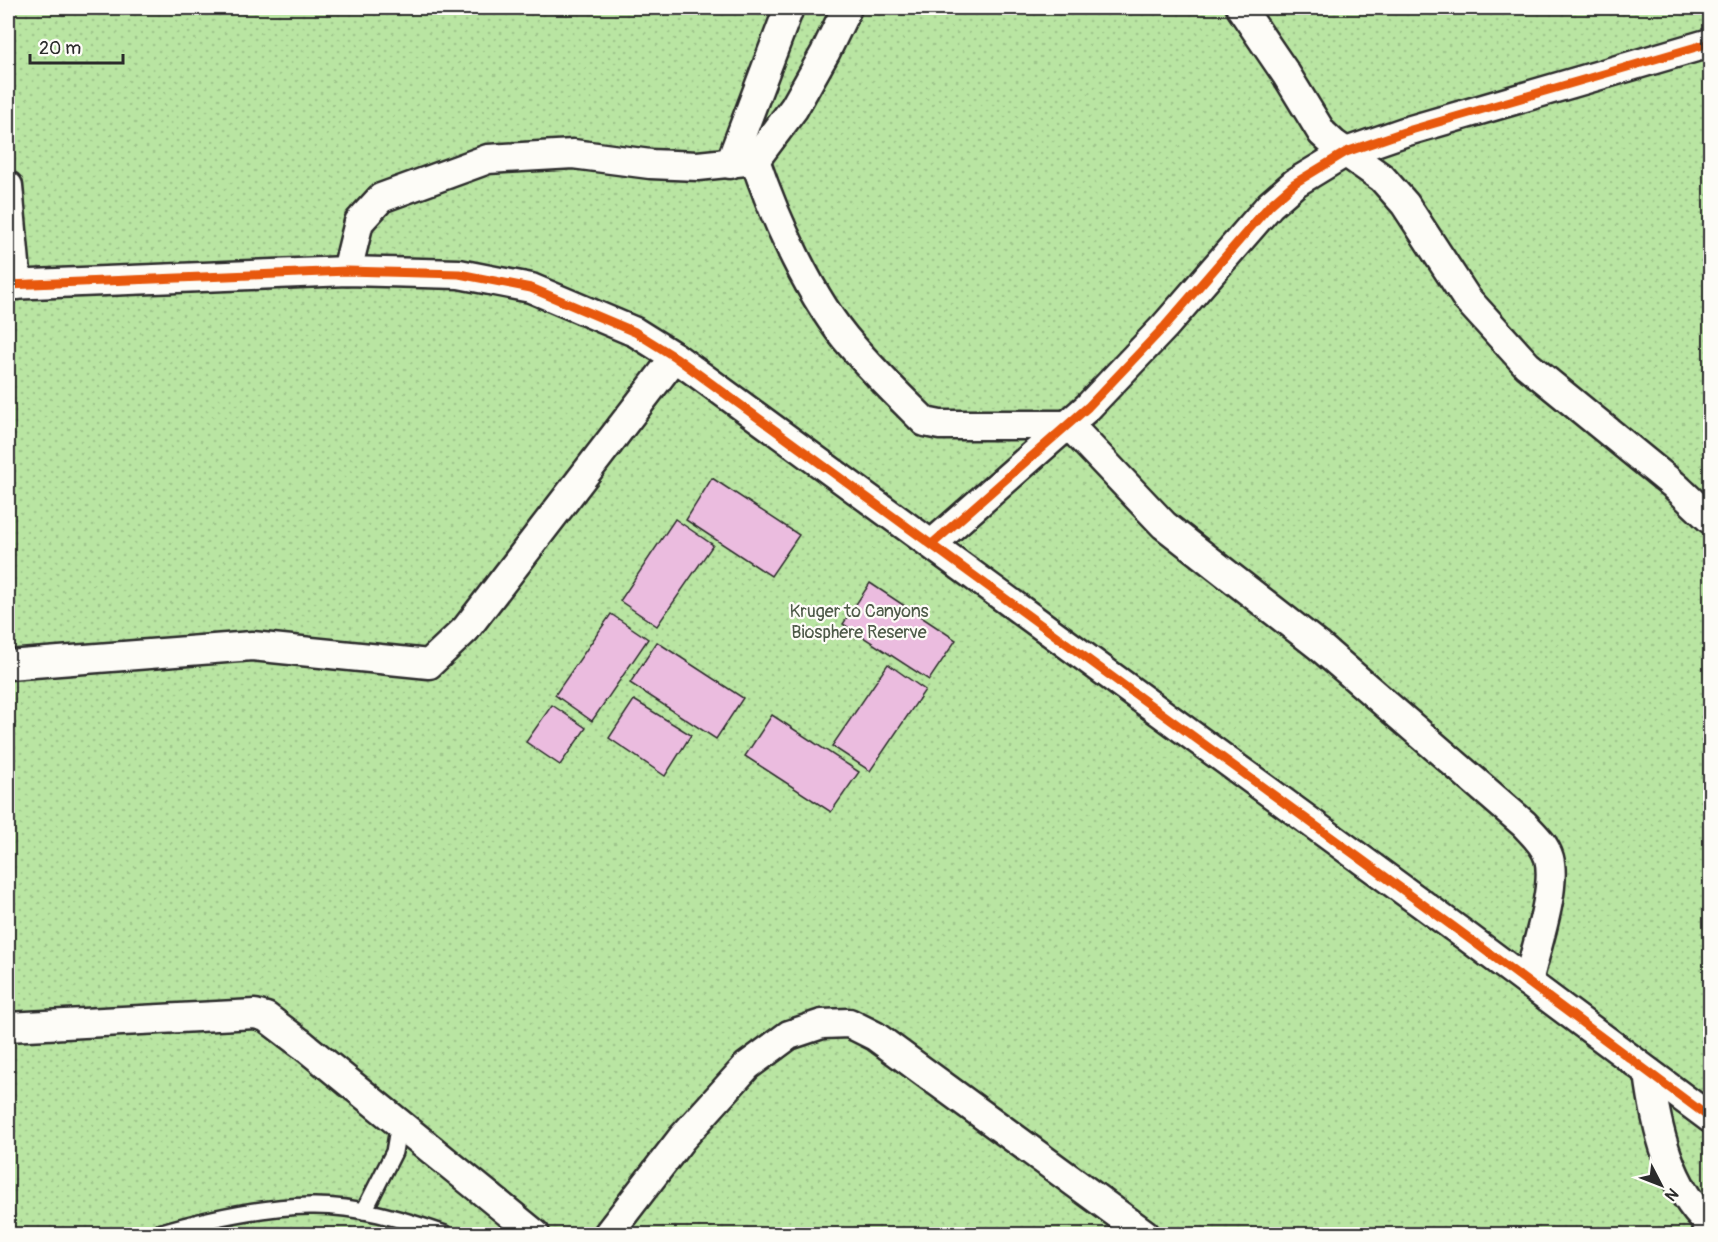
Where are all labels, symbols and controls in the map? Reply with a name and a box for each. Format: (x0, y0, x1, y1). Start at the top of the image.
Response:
scale bar (30, 27, 123, 65)
text: 20 m (39, 37, 81, 60)
park label: Kruger to Canyons Biosphere Reserve (789, 600, 929, 644)
north arrow (1631, 1155, 1691, 1215)
text: N (1660, 1184, 1682, 1205)

